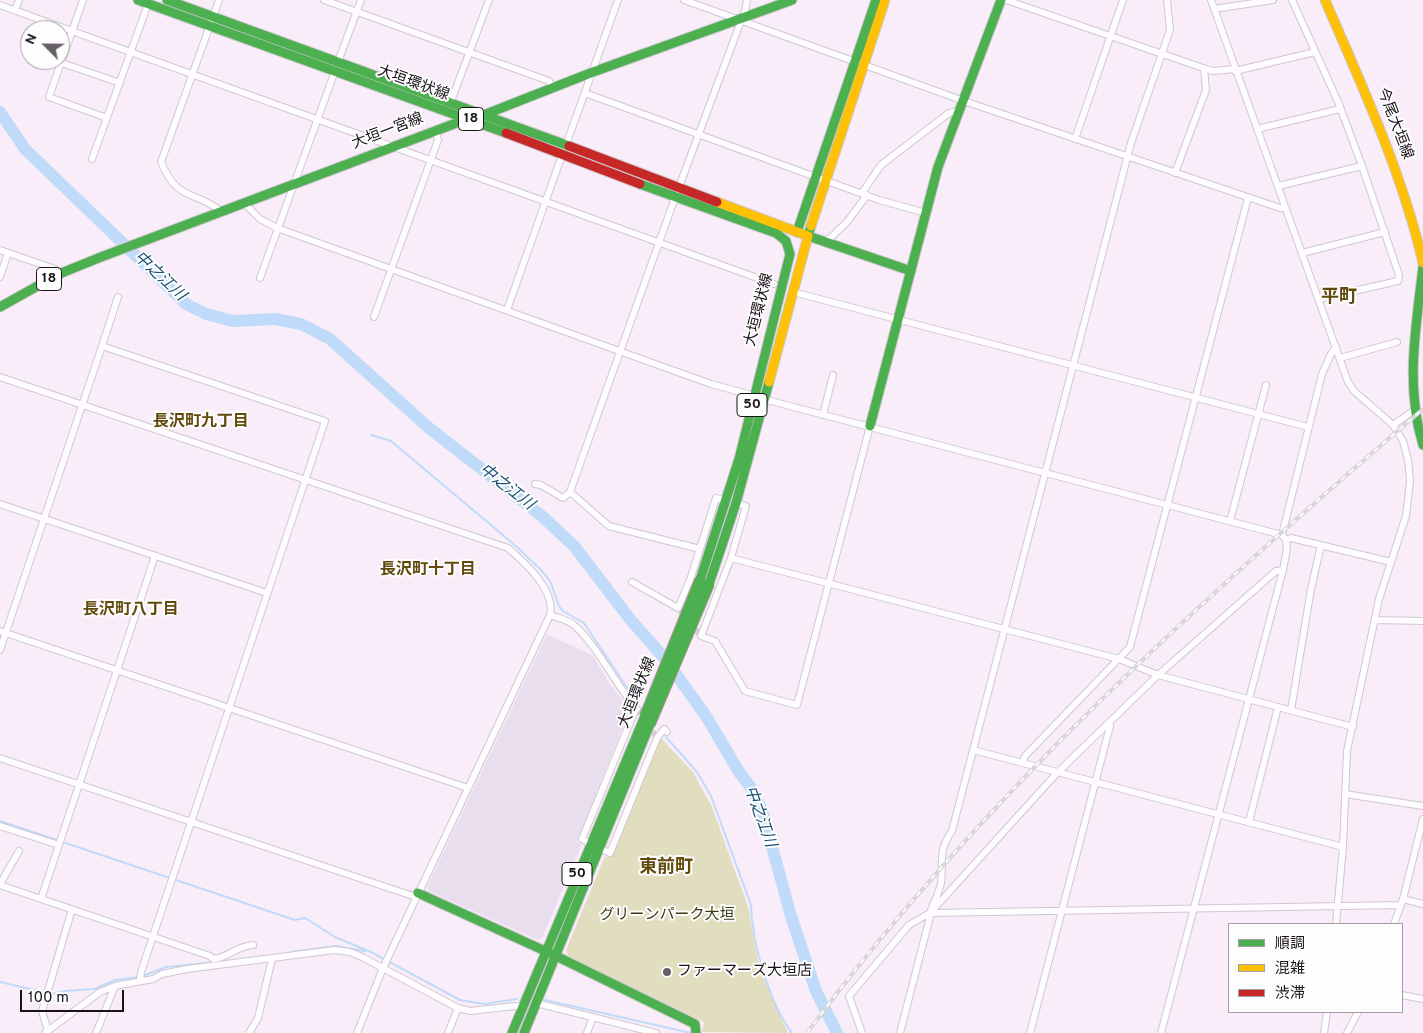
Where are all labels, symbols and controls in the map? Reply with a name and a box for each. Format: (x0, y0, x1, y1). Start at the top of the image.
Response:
north arrow (20, 20, 70, 70)
text: N (22, 31, 41, 47)
street label: 大垣環状線 (375, 63, 451, 105)
street label: 今尾大垣線 (1372, 86, 1416, 162)
road number: 18 (458, 108, 484, 130)
street label: 大垣一宮線 (350, 110, 426, 154)
water label: 中之江川 (129, 248, 189, 306)
road number: 18 (36, 268, 62, 290)
street label: 大垣環状線 (742, 271, 778, 349)
district label: 平町 (1321, 287, 1357, 309)
road number: 50 (737, 394, 767, 416)
district label: 長沢町九丁目 (153, 413, 249, 433)
water label: 中之江川 (475, 461, 537, 515)
district label: 長沢町十丁目 (380, 561, 476, 581)
district label: 長沢町八丁目 (83, 601, 179, 621)
street label: 大垣環状線 (616, 655, 660, 731)
water label: 中之江川 (739, 784, 779, 850)
district label: 東前町 (639, 857, 693, 879)
road number: 50 (562, 862, 592, 886)
park label: グリーンパーク大垣 (600, 907, 734, 925)
legend (1228, 923, 1403, 1013)
text: 順調 (1275, 935, 1305, 954)
text: 混雑 (1275, 960, 1305, 979)
place label: ファーマーズ大垣店 (677, 963, 812, 981)
marker: ファーマーズ大垣店 (661, 966, 673, 978)
scale bar (22, 980, 126, 1012)
text: 渋滞 (1275, 985, 1305, 1004)
text: 100 m (28, 989, 69, 1008)

